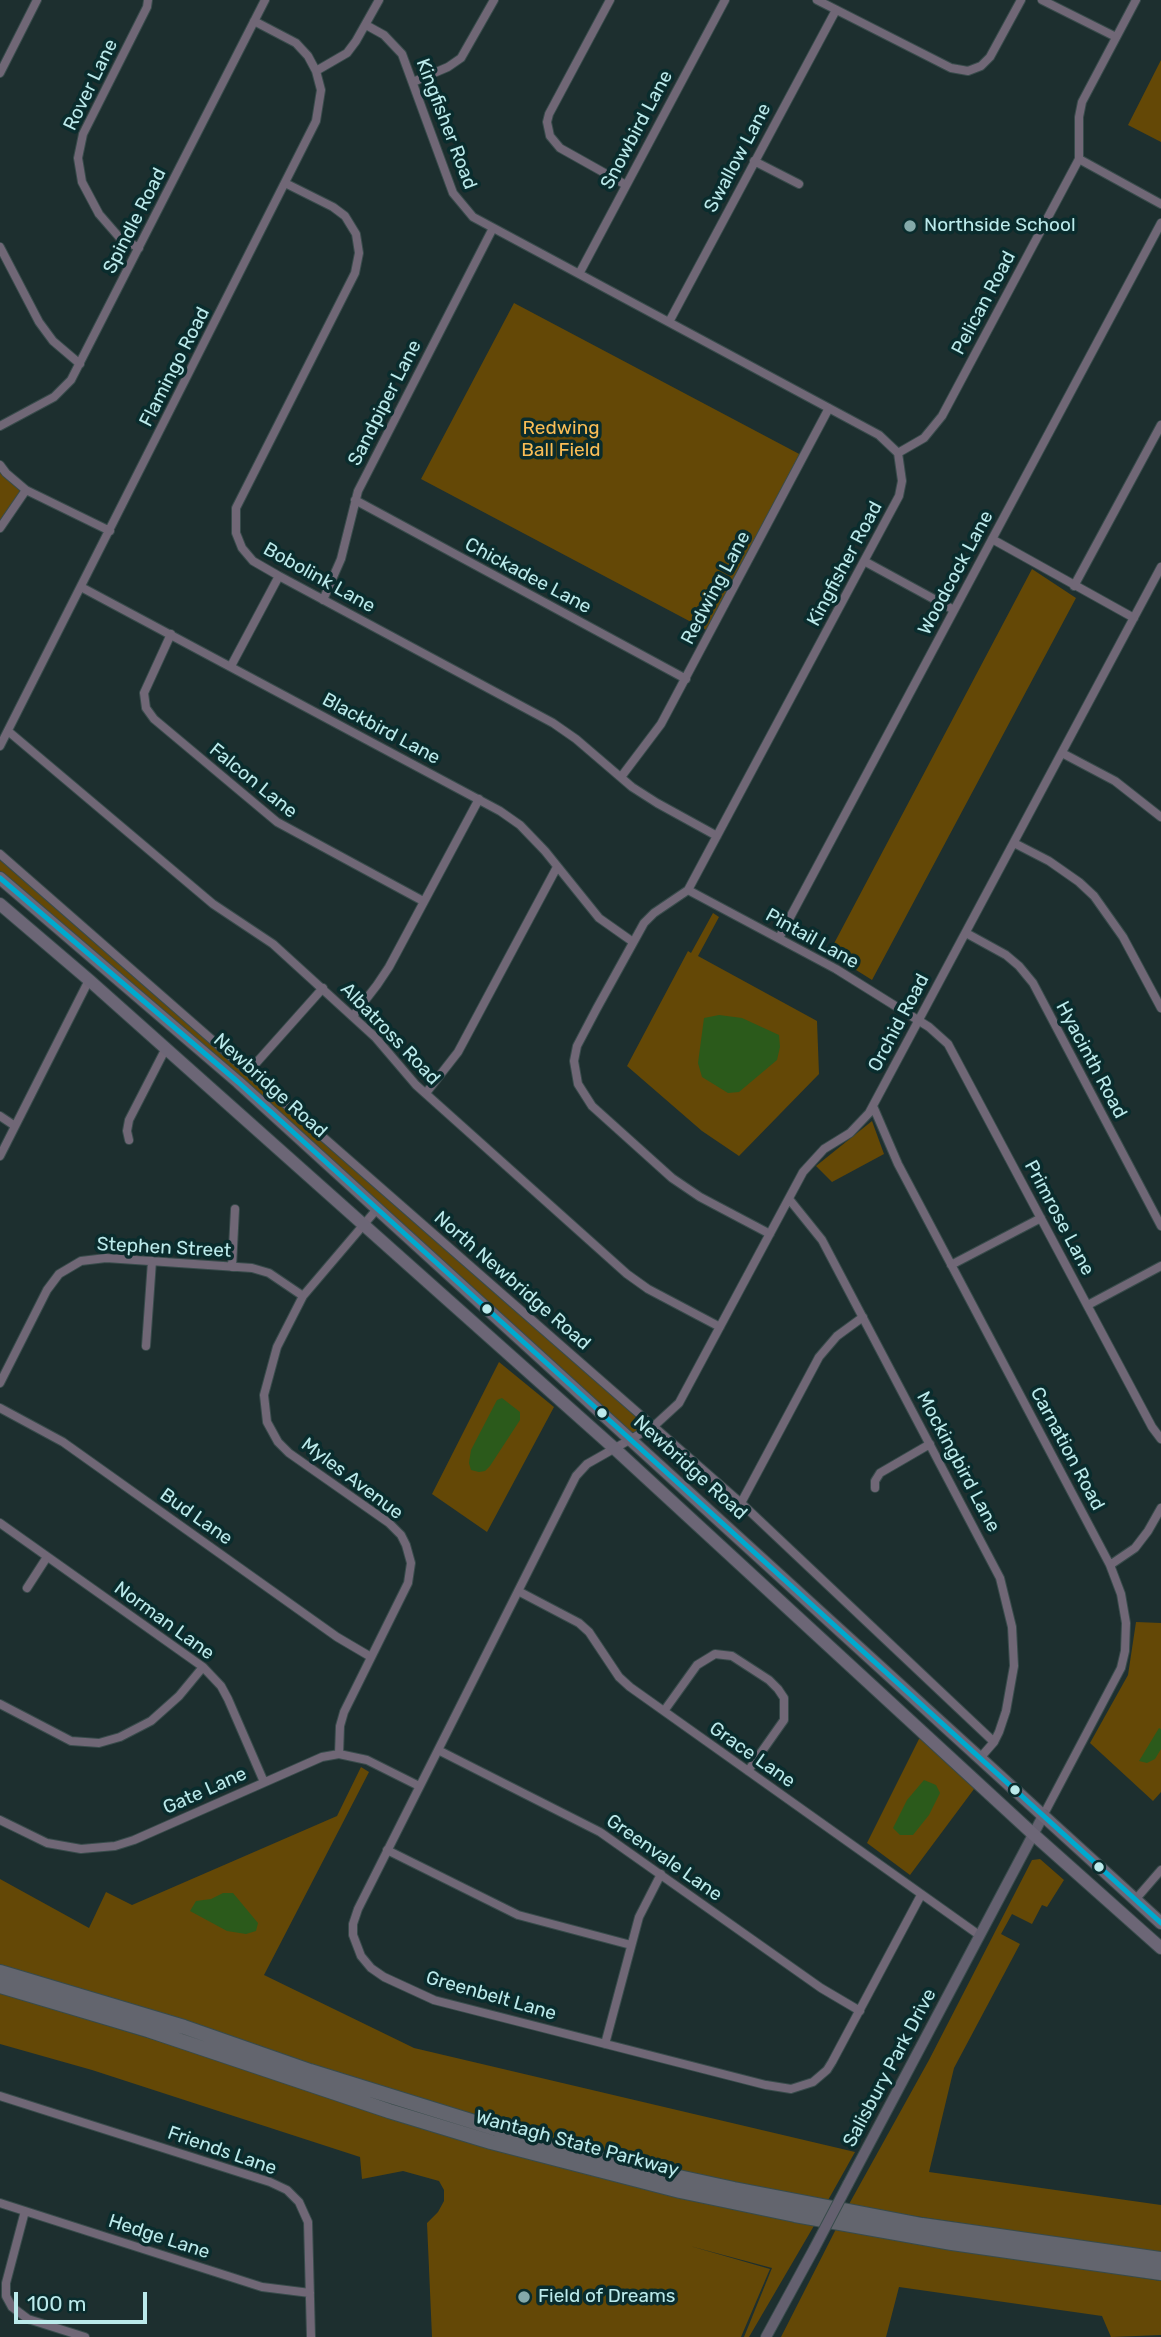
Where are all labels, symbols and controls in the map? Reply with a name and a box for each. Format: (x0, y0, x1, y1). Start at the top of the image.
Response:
street label: Rover Lane (59, 36, 123, 134)
street label: Kingfisher Road (411, 55, 481, 193)
street label: Snowbird Lane (596, 67, 678, 193)
street label: Swallow Lane (700, 100, 776, 216)
street label: Spindle Road (99, 164, 171, 278)
place label: Northside School (924, 215, 1076, 237)
marker: Northside School (902, 218, 918, 234)
street label: Pelican Road (947, 247, 1021, 359)
street label: Flamingo Road (135, 303, 215, 431)
street label: Sandpiper Lane (343, 336, 427, 470)
park label: Redwing Ball Field (521, 418, 601, 462)
street label: Kingfisher Road (803, 498, 887, 630)
street label: Woodcock Lane (914, 507, 998, 639)
street label: Redwing Lane (677, 527, 755, 649)
street label: Chickadee Lane (461, 533, 595, 619)
street label: Bobolink Lane (259, 538, 379, 618)
street label: Blackbird Lane (318, 688, 444, 770)
street label: Falcon Lane (204, 739, 302, 823)
street label: Pintail Lane (761, 904, 863, 974)
street label: Orchid Road (864, 970, 934, 1076)
street label: Albatross Road (335, 978, 445, 1090)
street label: Hyacinth Road (1051, 998, 1131, 1122)
street label: Newbridge Road (209, 1029, 331, 1143)
street label: Primrose Lane (1019, 1157, 1099, 1279)
street label: North Newbridge Road (429, 1207, 595, 1355)
street label: Stephen Street (96, 1233, 232, 1263)
unlabelled marker (480, 1302, 494, 1316)
street label: Carnation Road (1025, 1383, 1109, 1515)
street label: Mockingbird Lane (911, 1388, 1005, 1536)
unlabelled marker (595, 1406, 609, 1420)
street label: Newbridge Road (629, 1411, 751, 1525)
street label: Myles Avenue (297, 1433, 407, 1525)
street label: Bud Lane (155, 1484, 237, 1550)
street label: Norman Lane (109, 1577, 219, 1665)
street label: Grace Lane (705, 1717, 799, 1793)
street label: Gate Lane (160, 1762, 250, 1820)
unlabelled marker (1008, 1783, 1022, 1797)
street label: Greenvale Lane (602, 1810, 726, 1906)
unlabelled marker (1092, 1860, 1106, 1874)
street label: Greenbelt Lane (423, 1966, 559, 2026)
street label: Salisbury Park Drive (839, 1985, 941, 2151)
street label: Wantagh State Parkway (473, 2106, 681, 2182)
street label: Friends Lane (164, 2122, 280, 2180)
street label: Hedge Lane (105, 2210, 213, 2264)
scale bar (18, 2278, 150, 2322)
place label: Field of Dreams (538, 2286, 675, 2308)
marker: Field of Dreams (516, 2289, 532, 2305)
text: 100 m (27, 2291, 86, 2316)

